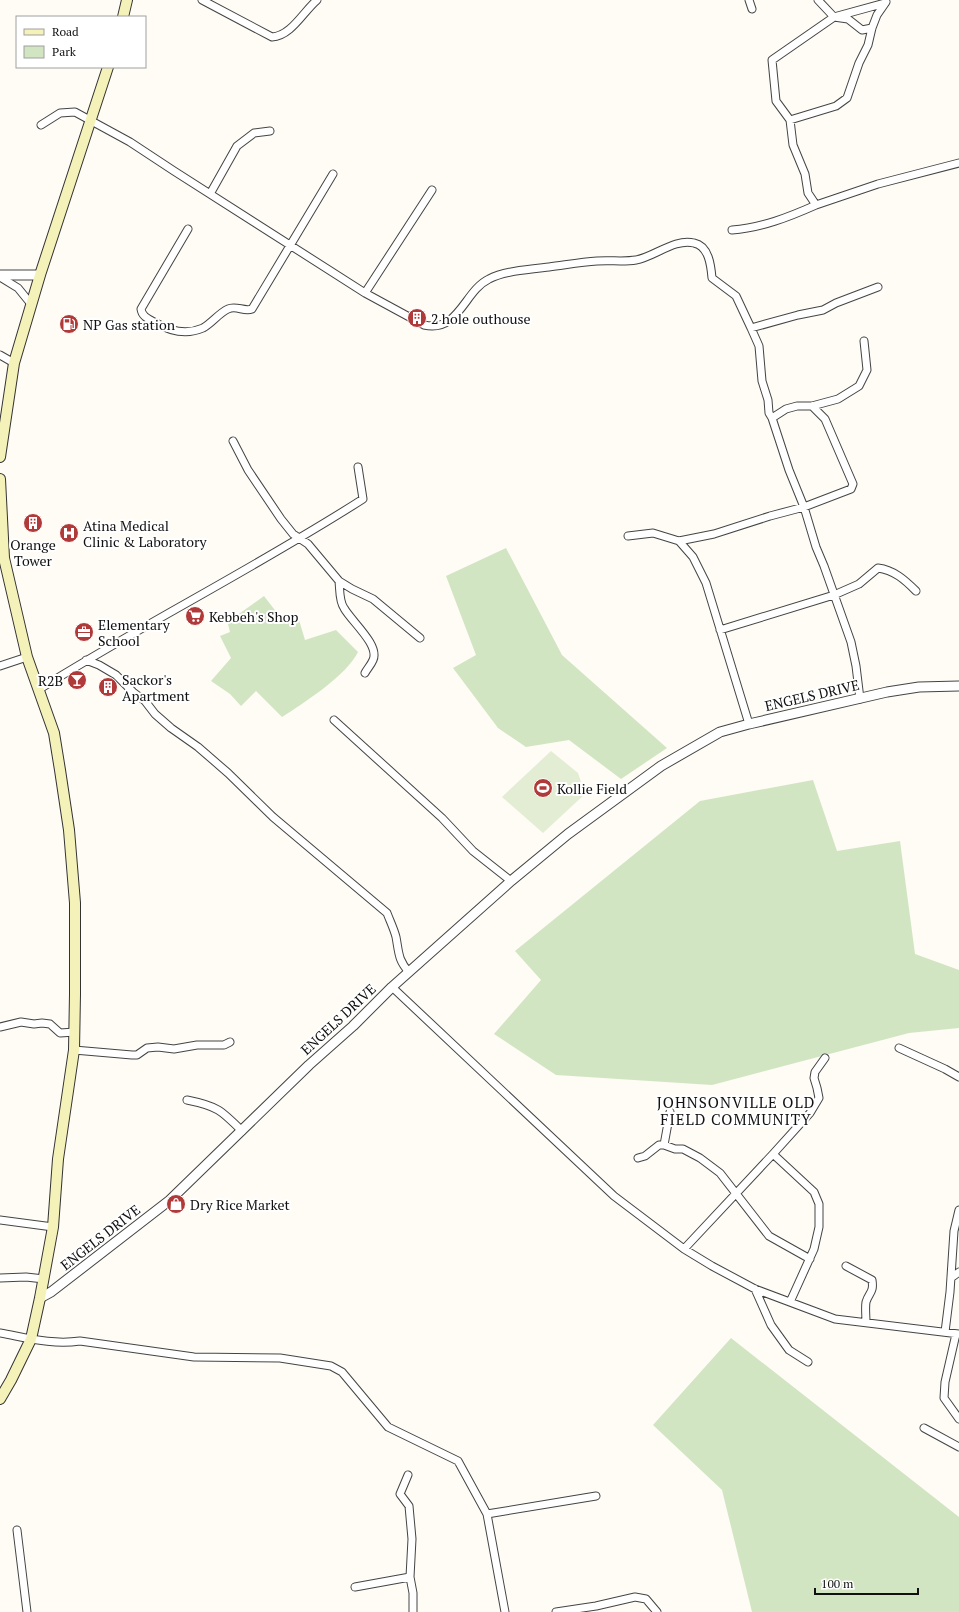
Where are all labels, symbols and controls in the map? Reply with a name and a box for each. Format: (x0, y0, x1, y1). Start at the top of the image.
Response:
legend (16, 16, 146, 68)
text: Road (52, 24, 79, 39)
text: Park (52, 44, 77, 59)
building icon: 2 hole outhouse (406, 307, 428, 329)
place label: 2 hole outhouse (431, 309, 531, 328)
fuel station icon: NP Gas station (58, 313, 80, 335)
place label: NP Gas station (83, 315, 176, 334)
building icon: Orange Tower (22, 512, 44, 534)
place label: Atina Medical Clinic & Laboratory (83, 516, 208, 551)
hospital icon: Atina Medical Clinic & Laboratory (58, 522, 80, 544)
place label: Orange Tower (10, 535, 56, 570)
supermarket icon: Kebbeh's Shop (184, 605, 206, 627)
place label: Kebbeh's Shop (209, 607, 299, 626)
place label: Elementary School (98, 615, 171, 650)
office icon: Elementary School (73, 621, 95, 643)
bar icon: R2B (66, 669, 88, 691)
place label: Sackor's Apartment (122, 670, 191, 705)
place label: R2B (38, 671, 63, 690)
street label: ENGELS DRIVE (763, 675, 861, 715)
building icon: Sackor's Apartment (97, 676, 119, 698)
sports icon: Kollie Field (532, 777, 554, 799)
place label: Kollie Field (557, 779, 627, 798)
street label: ENGELS DRIVE (296, 979, 380, 1059)
district label: JOHNSONVILLE OLD FIELD COMMUNITY (657, 1092, 815, 1129)
shop icon: Dry Rice Market (165, 1193, 187, 1215)
place label: Dry Rice Market (190, 1195, 291, 1214)
street label: ENGELS DRIVE (56, 1200, 144, 1274)
scale bar (815, 1570, 918, 1596)
text: 100 m (821, 1576, 854, 1591)

